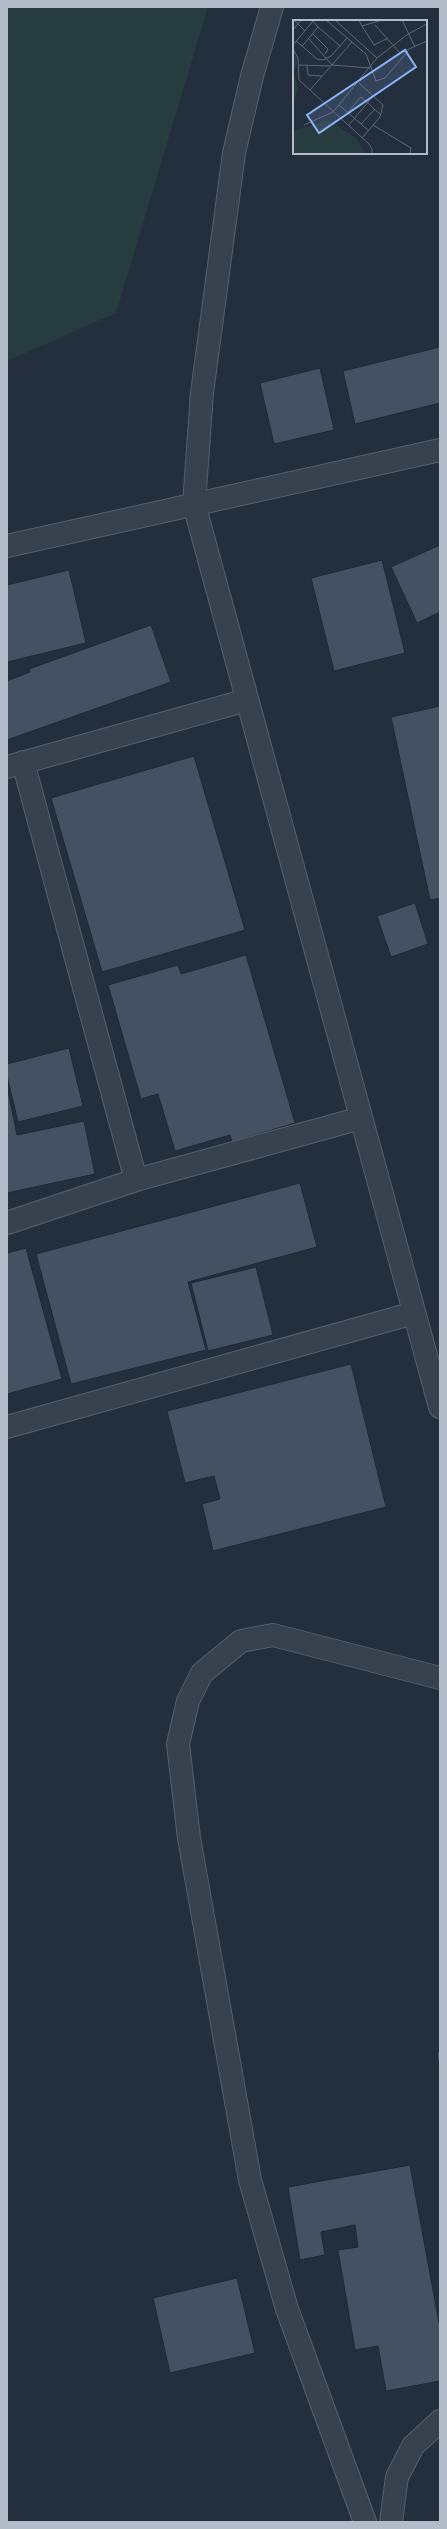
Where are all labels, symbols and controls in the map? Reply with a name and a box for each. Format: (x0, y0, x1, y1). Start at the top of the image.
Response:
inset map (293, 20, 427, 154)

